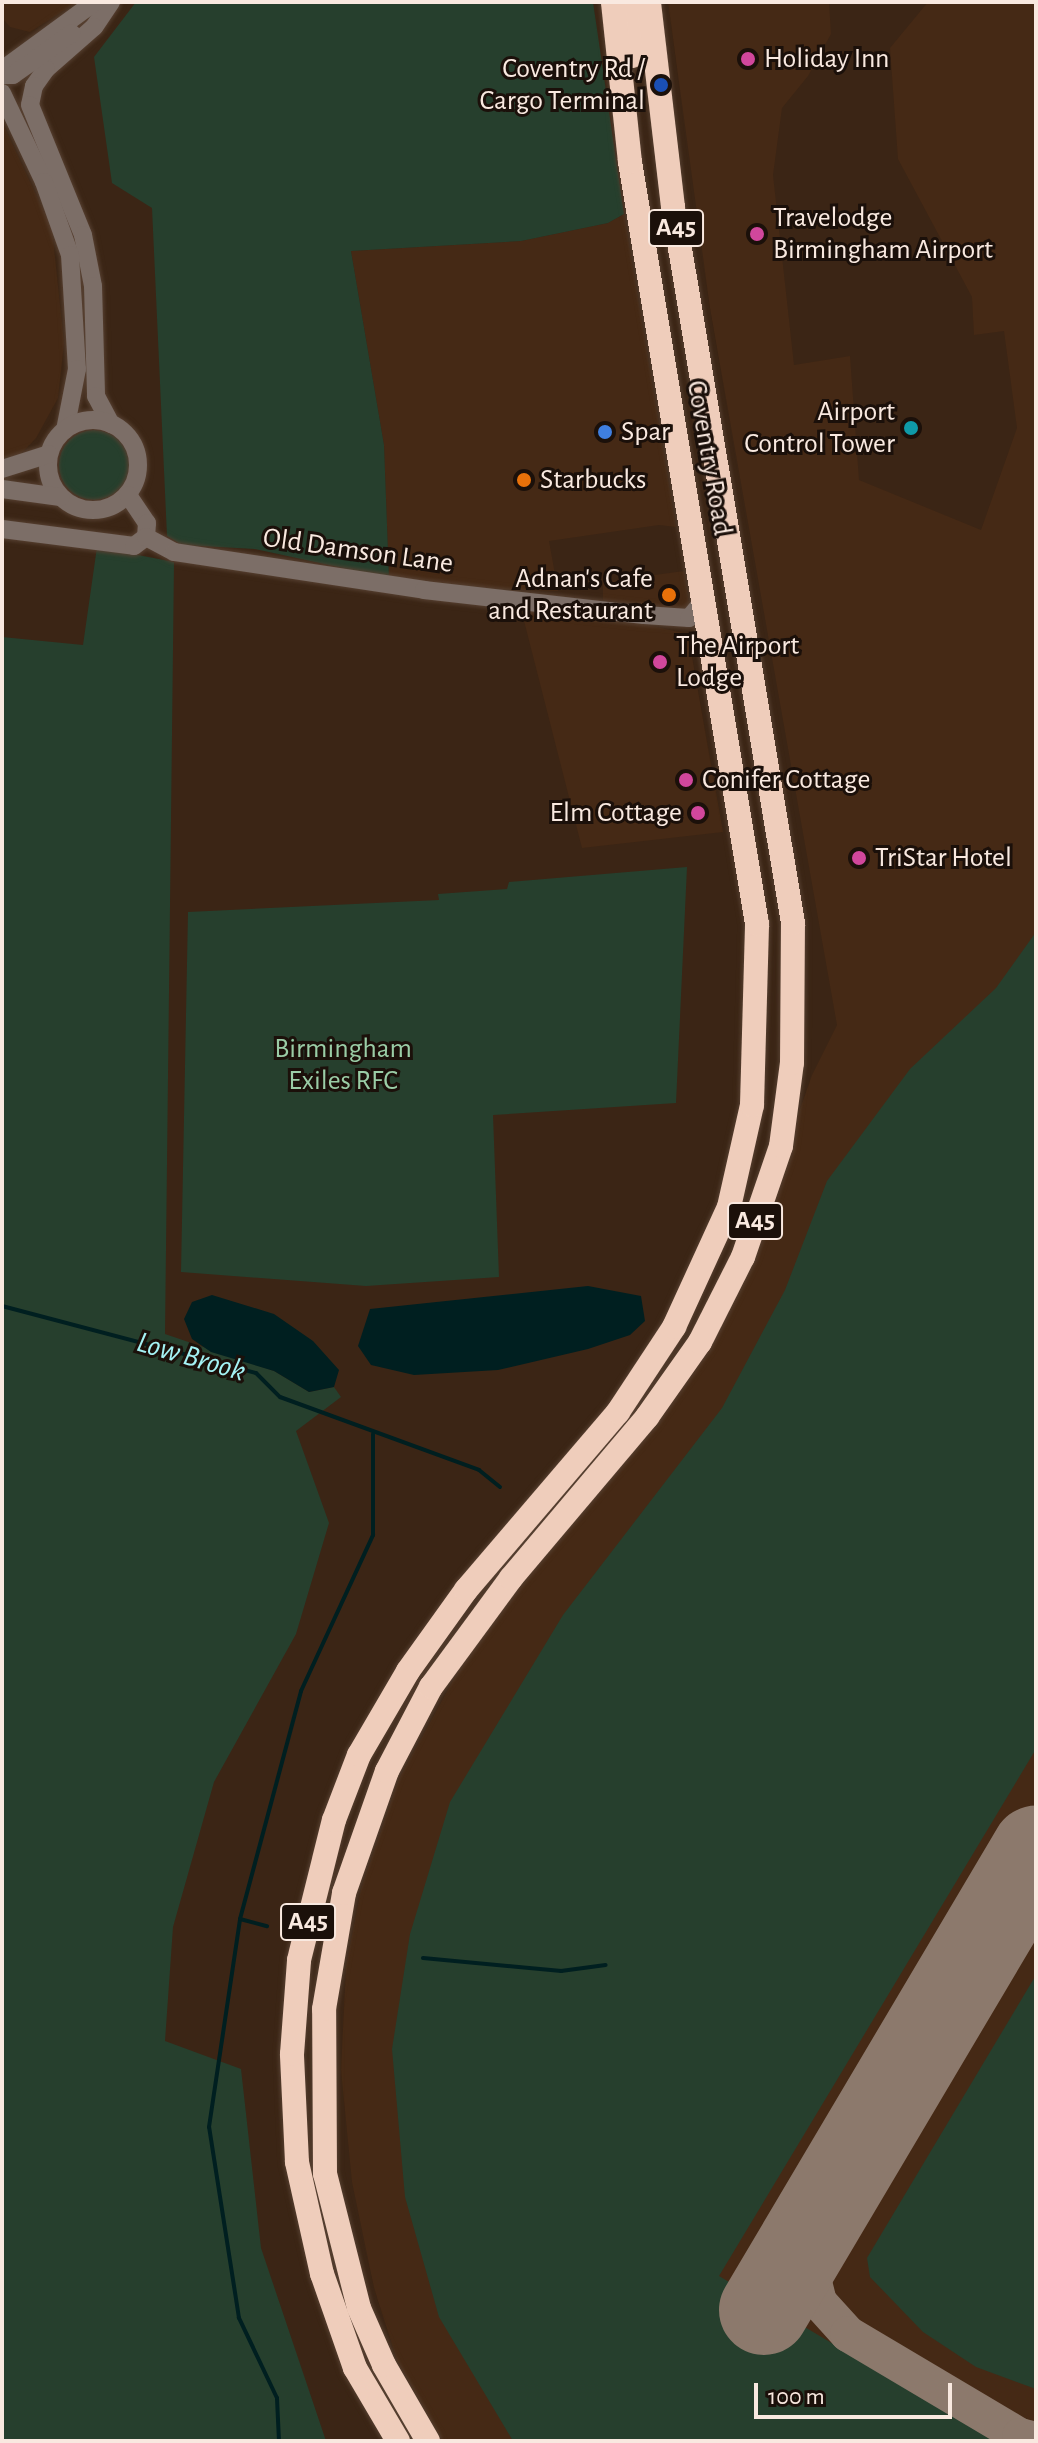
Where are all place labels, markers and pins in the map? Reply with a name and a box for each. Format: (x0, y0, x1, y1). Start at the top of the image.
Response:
place label: Holiday Inn (764, 42, 890, 76)
marker: Holiday Inn (739, 50, 757, 68)
place label: Coventry Rd / Cargo Terminal (479, 52, 645, 118)
marker: Coventry Rd / Cargo Terminal (652, 76, 670, 94)
place label: Travelodge Birmingham Airport (773, 201, 993, 267)
marker: Travelodge Birmingham Airport (748, 225, 766, 243)
place label: Airport Control Tower (744, 395, 895, 461)
place label: Spar (621, 415, 670, 449)
marker: Airport Control Tower (902, 419, 920, 437)
marker: Spar (596, 423, 614, 441)
place label: Starbucks (540, 463, 646, 497)
marker: Starbucks (515, 471, 533, 489)
place label: Adnan's Cafe and Restaurant (488, 562, 653, 628)
marker: Adnan's Cafe and Restaurant (660, 586, 678, 604)
place label: The Airport Lodge (676, 629, 799, 695)
marker: The Airport Lodge (651, 653, 669, 671)
place label: Conifer Cottage (702, 763, 870, 797)
marker: Conifer Cottage (677, 771, 695, 789)
place label: Elm Cottage (550, 796, 682, 830)
marker: Elm Cottage (689, 804, 707, 822)
place label: TriStar Hotel (875, 841, 1012, 875)
marker: TriStar Hotel (850, 849, 868, 867)

